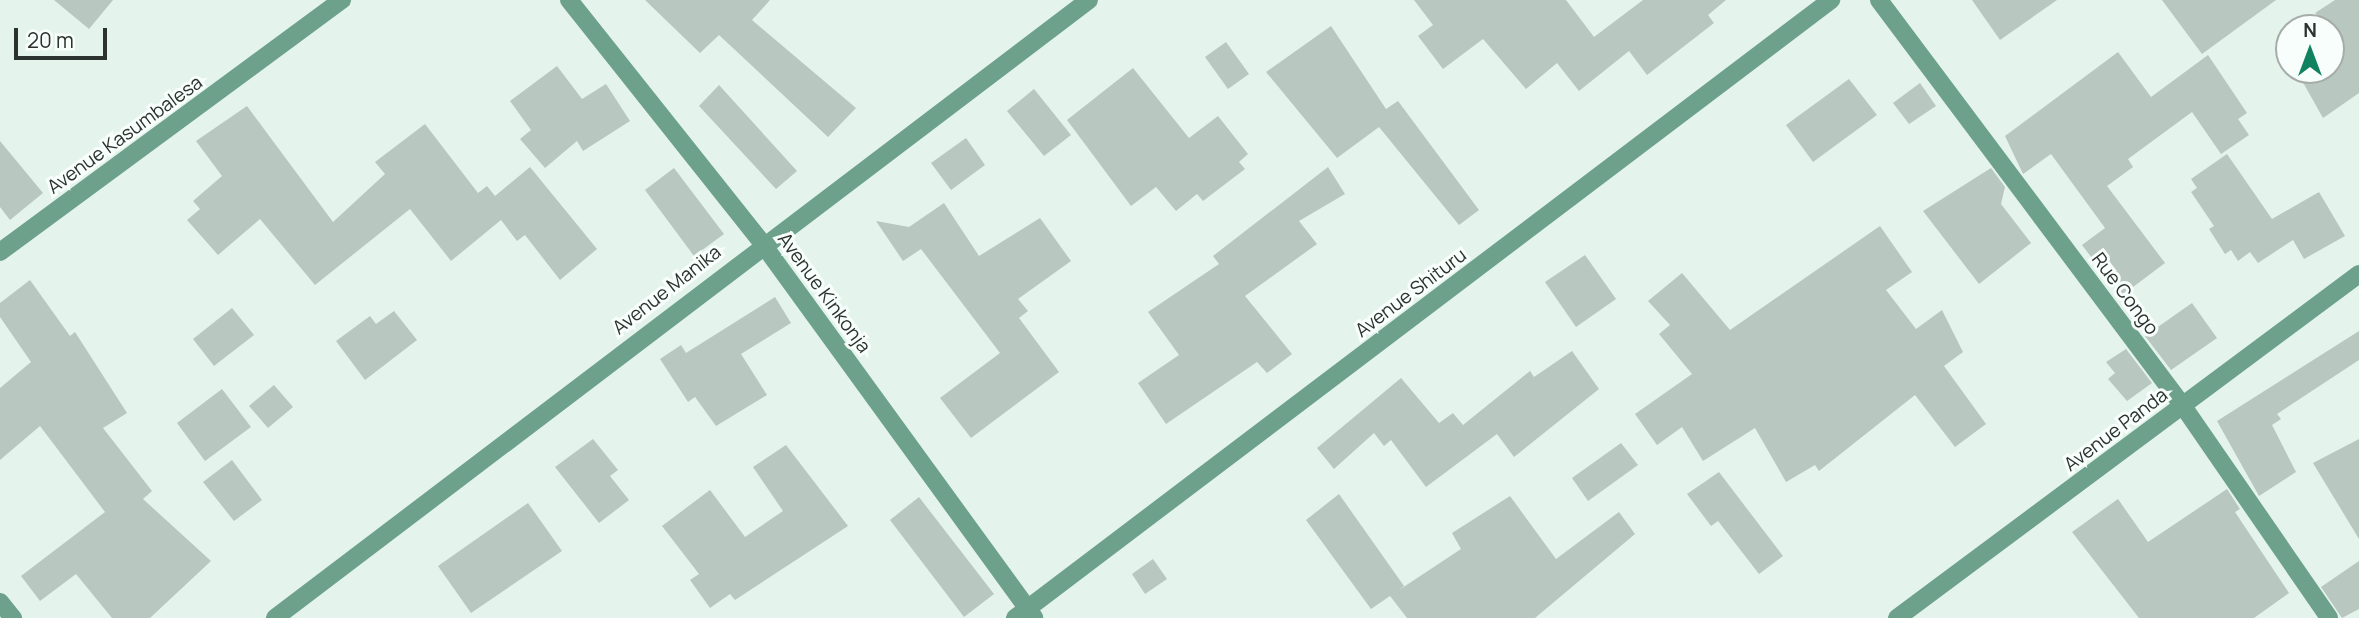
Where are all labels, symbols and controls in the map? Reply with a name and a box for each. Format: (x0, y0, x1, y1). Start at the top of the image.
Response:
scale bar (18, 14, 110, 58)
north arrow (2275, 14, 2345, 84)
text: N (2303, 17, 2317, 43)
text: 20 m (27, 26, 74, 54)
street label: Avenue Kasumbalesa (43, 71, 207, 199)
street label: Avenue Kinkonja (773, 228, 875, 358)
street label: Avenue Manika (608, 241, 726, 339)
street label: Avenue Shituru (1351, 244, 1471, 342)
street label: Rue Congo (2087, 248, 2163, 340)
street label: Avenue Panda (2060, 384, 2172, 476)

